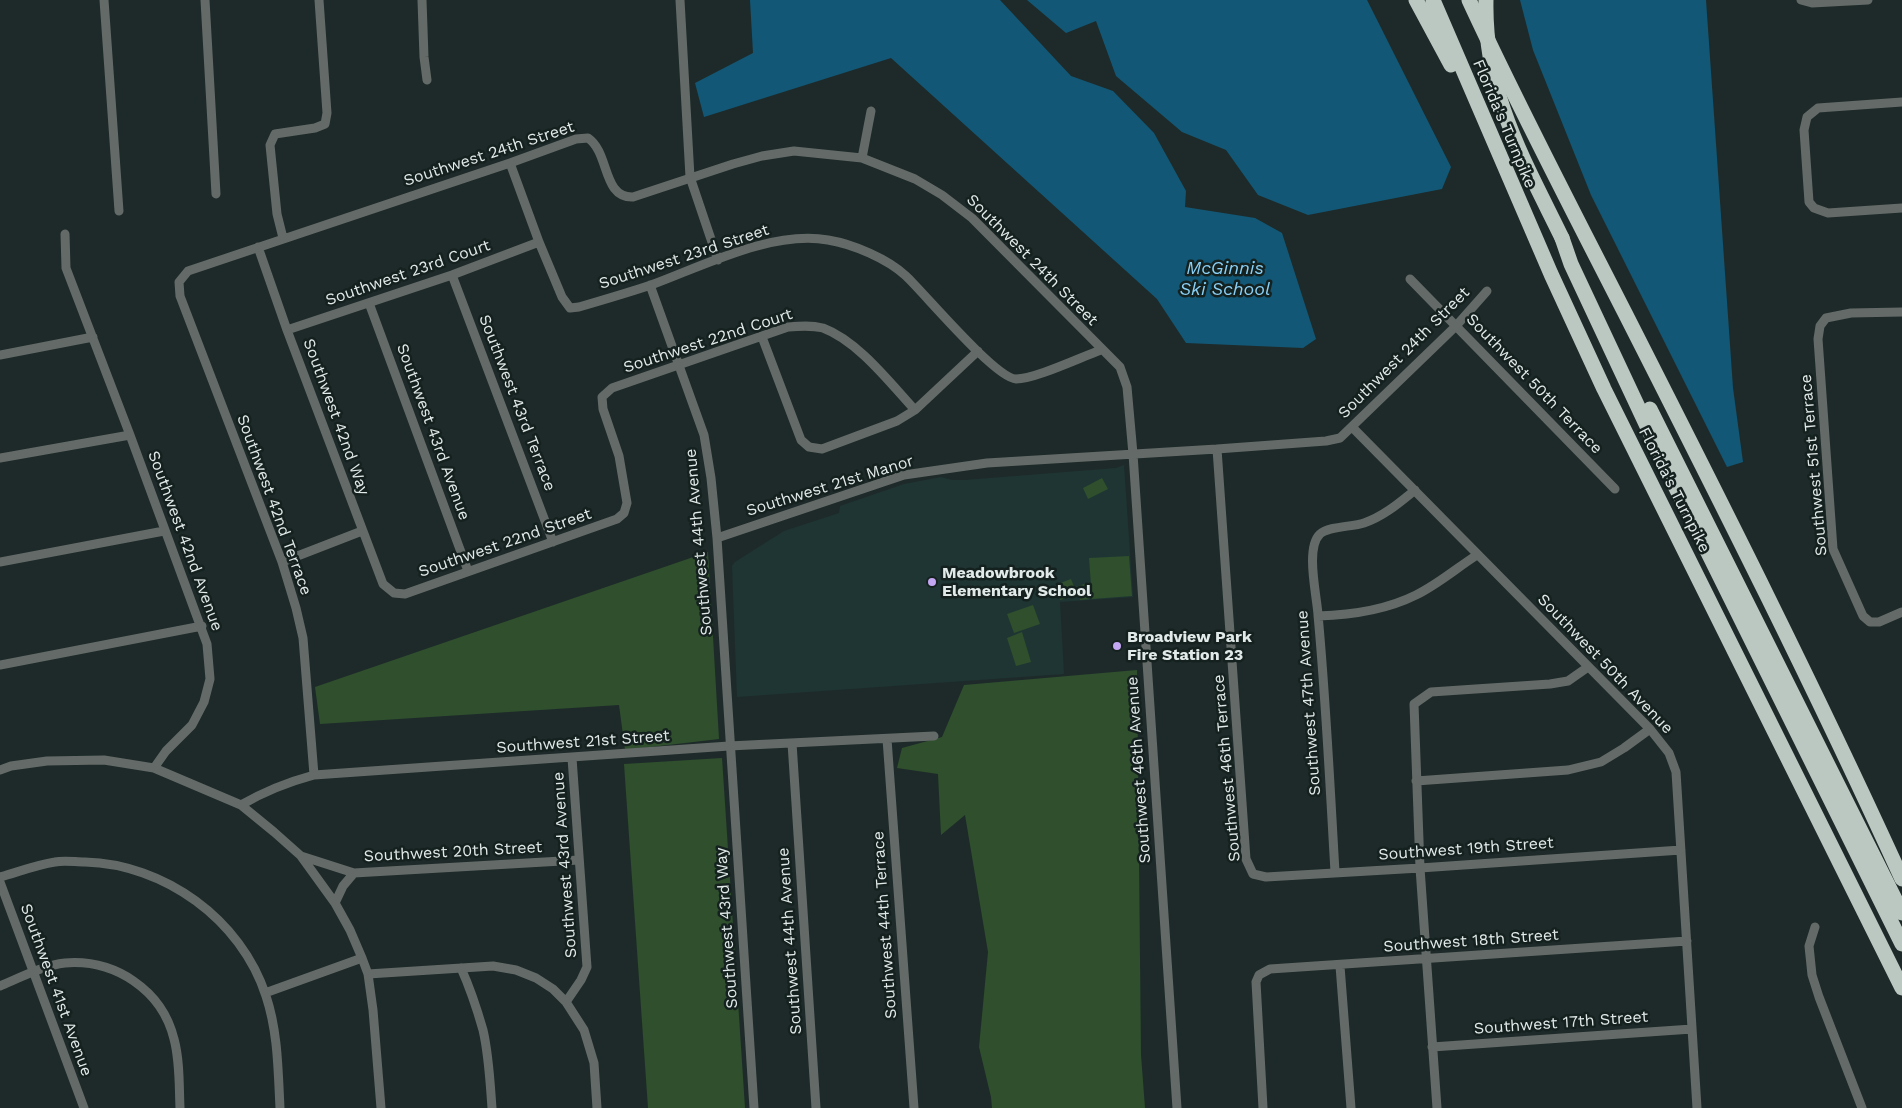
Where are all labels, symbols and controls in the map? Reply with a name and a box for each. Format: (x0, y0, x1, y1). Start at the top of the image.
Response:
street label: Florida's Turnpike (1468, 57, 1540, 191)
street label: Southwest 24th Street (401, 117, 577, 191)
street label: Southwest 24th Street (962, 190, 1102, 330)
street label: Southwest 23rd Street (597, 220, 771, 294)
street label: Southwest 23rd Court (323, 236, 493, 310)
water label: McGinnis Ski School (1180, 258, 1270, 300)
street label: Southwest 24th Street (1334, 283, 1474, 423)
street label: Southwest 22nd Court (621, 305, 795, 377)
street label: Southwest 50th Terrace (1462, 310, 1606, 458)
street label: Southwest 43rd Terrace (474, 312, 560, 494)
street label: Southwest 42nd Way (299, 336, 373, 498)
street label: Southwest 43rd Avenue (392, 341, 474, 523)
street label: Southwest 51st Terrace (1796, 373, 1832, 557)
street label: Southwest 42nd Terrace (232, 412, 316, 598)
street label: Florida's Turnpike (1634, 424, 1714, 556)
street label: Southwest 42nd Avenue (143, 448, 227, 634)
street label: Southwest 44th Avenue (681, 448, 717, 636)
street label: Southwest 21st Manor (744, 451, 916, 521)
street label: Southwest 22nd Street (416, 504, 594, 582)
place label: Meadowbrook Elementary School (942, 563, 1091, 601)
marker: Meadowbrook Elementary School (926, 576, 938, 588)
street label: Southwest 50th Avenue (1533, 590, 1677, 738)
street label: Southwest 47th Avenue (1293, 610, 1325, 796)
place label: Broadview Park Fire Station 23 (1127, 627, 1252, 665)
marker: Broadview Park Fire Station 23 (1111, 640, 1123, 652)
street label: Southwest 46th Terrace (1209, 674, 1245, 862)
street label: Southwest 46th Avenue (1123, 676, 1155, 864)
street label: Southwest 21st Street (496, 726, 670, 758)
street label: Southwest 43rd Avenue (549, 771, 581, 959)
street label: Southwest 44th Terrace (869, 831, 901, 1019)
street label: Southwest 19th Street (1378, 833, 1554, 865)
street label: Southwest 20th Street (363, 838, 543, 866)
street label: Southwest 43rd Way (712, 847, 742, 1009)
street label: Southwest 44th Avenue (774, 847, 806, 1035)
street label: Southwest 41st Avenue (16, 901, 96, 1079)
street label: Southwest 18th Street (1383, 925, 1559, 957)
street label: Southwest 17th Street (1473, 1007, 1649, 1039)

